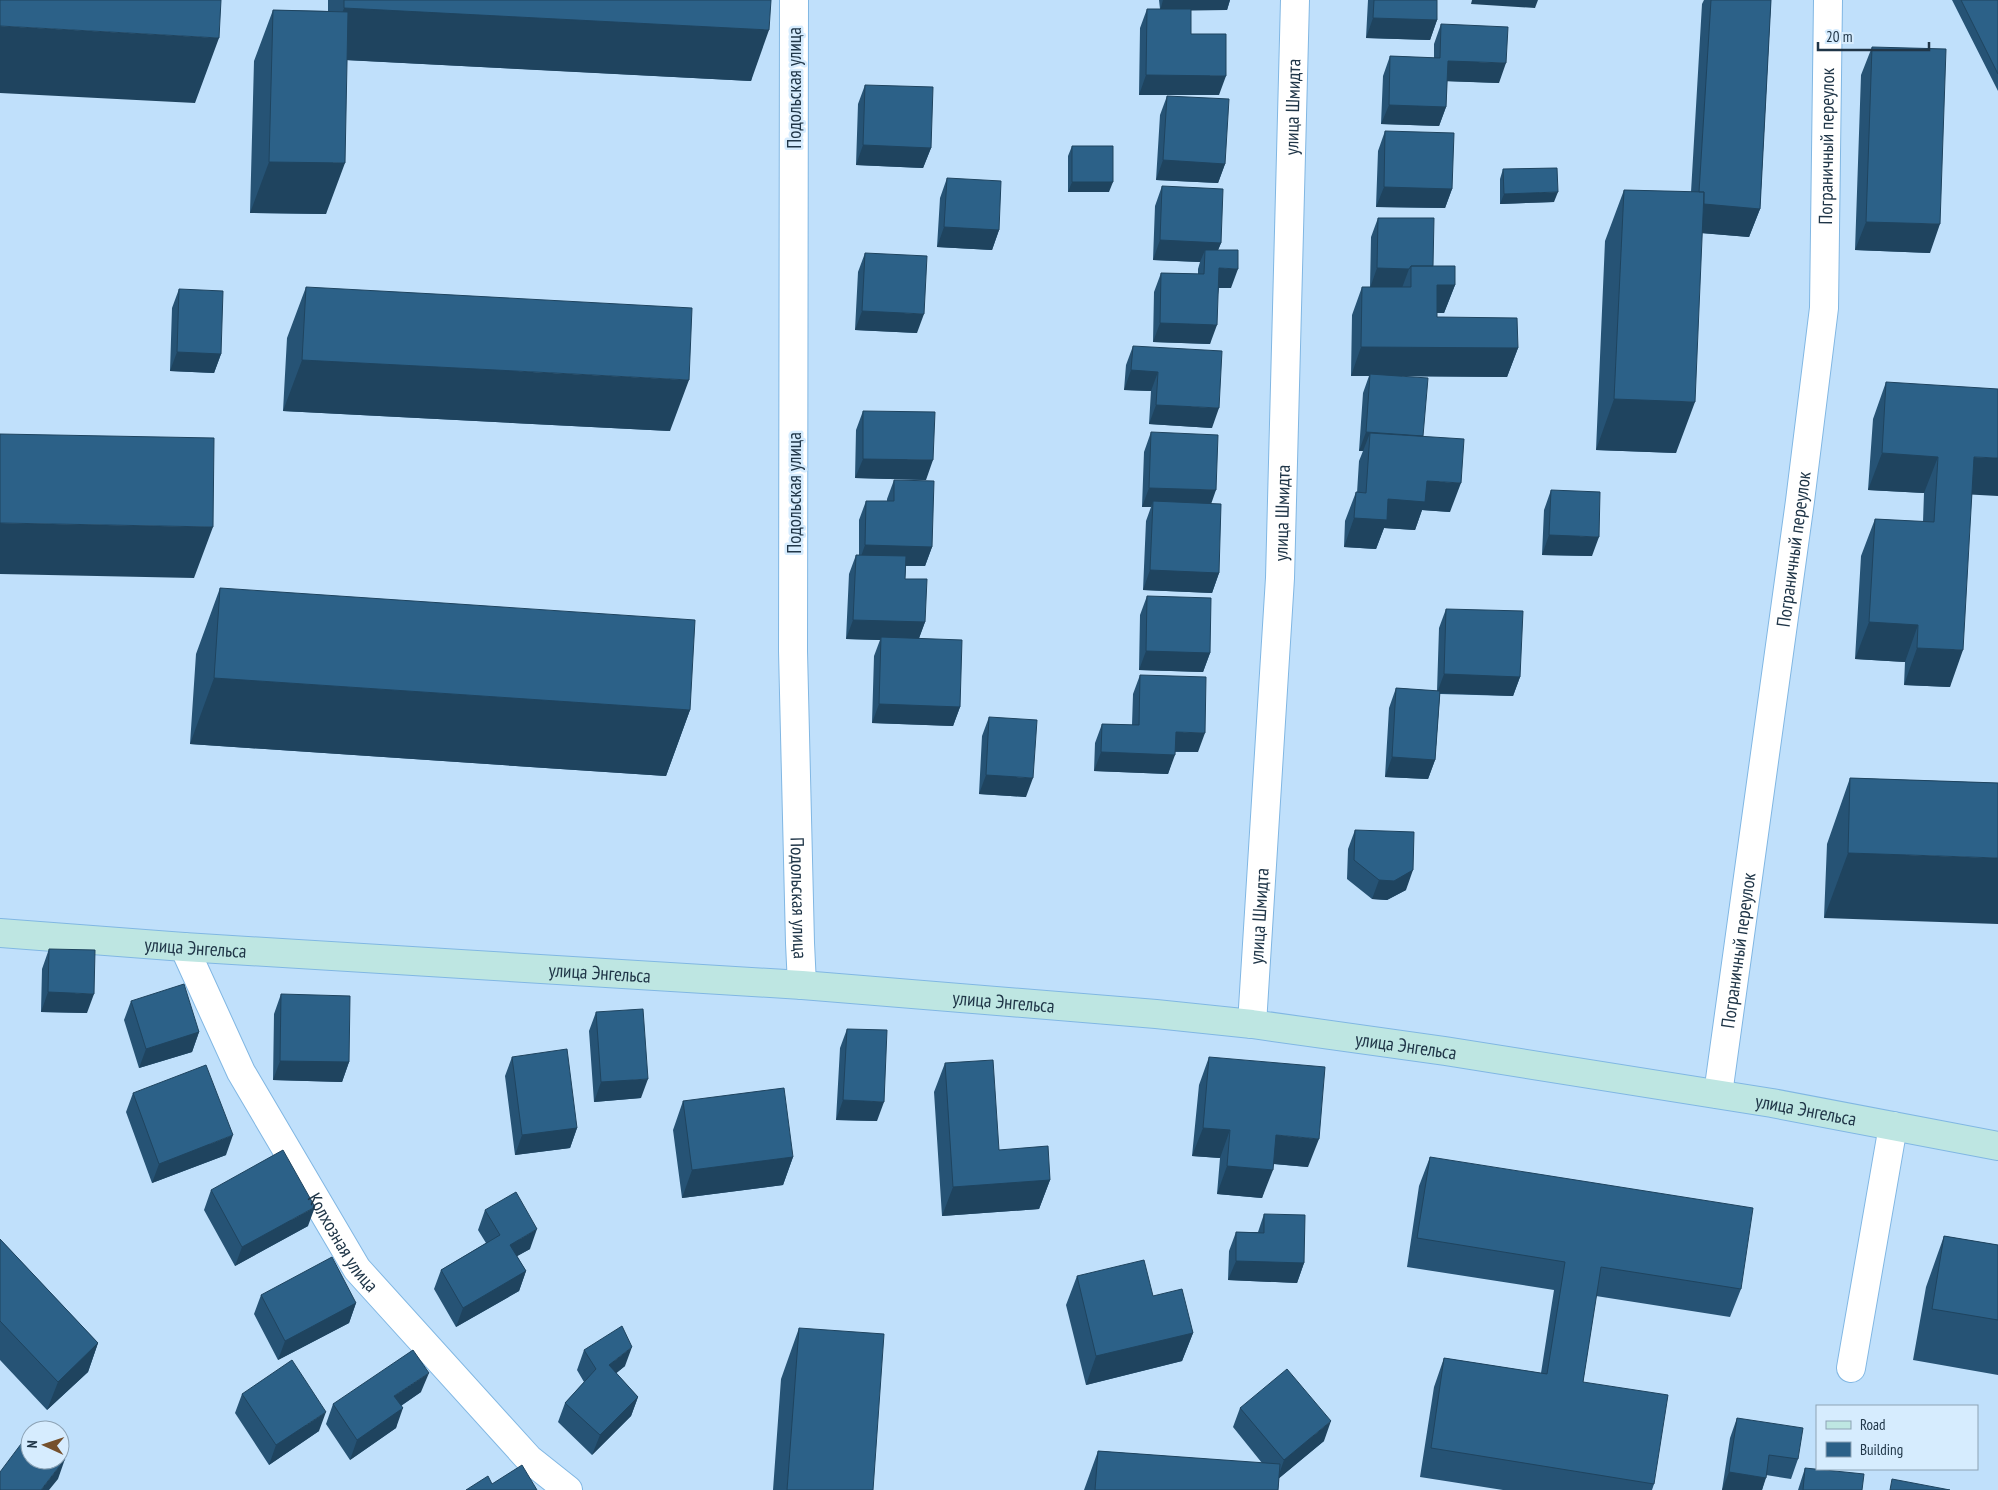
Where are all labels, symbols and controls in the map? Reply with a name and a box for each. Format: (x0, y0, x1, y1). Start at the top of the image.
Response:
scale bar (1818, 20, 1929, 52)
street label: Подольская улица (782, 27, 806, 149)
text: 20 m (1826, 27, 1852, 46)
street label: улица Шмидта (1279, 58, 1305, 156)
street label: Пограничный переулок (1813, 67, 1839, 225)
street label: Подольская улица (782, 432, 806, 554)
street label: улица Шмидта (1268, 464, 1295, 562)
street label: Пограничный переулок (1771, 469, 1816, 628)
street label: Подольская улица (785, 837, 813, 959)
street label: улица Шмидта (1244, 867, 1274, 965)
street label: Пограничный переулок (1715, 870, 1761, 1030)
street label: улица Энгельса (144, 932, 247, 963)
street label: улица Энгельса (548, 957, 651, 988)
street label: улица Энгельса (952, 985, 1056, 1018)
street label: улица Энгельса (1354, 1027, 1459, 1065)
street label: улица Энгельса (1754, 1089, 1858, 1131)
street label: Колхозная улица (303, 1188, 384, 1297)
legend (1816, 1405, 1978, 1470)
text: Road (1860, 1415, 1886, 1434)
north arrow (20, 1420, 70, 1470)
text: N (23, 1440, 41, 1449)
text: Building (1860, 1440, 1903, 1459)

